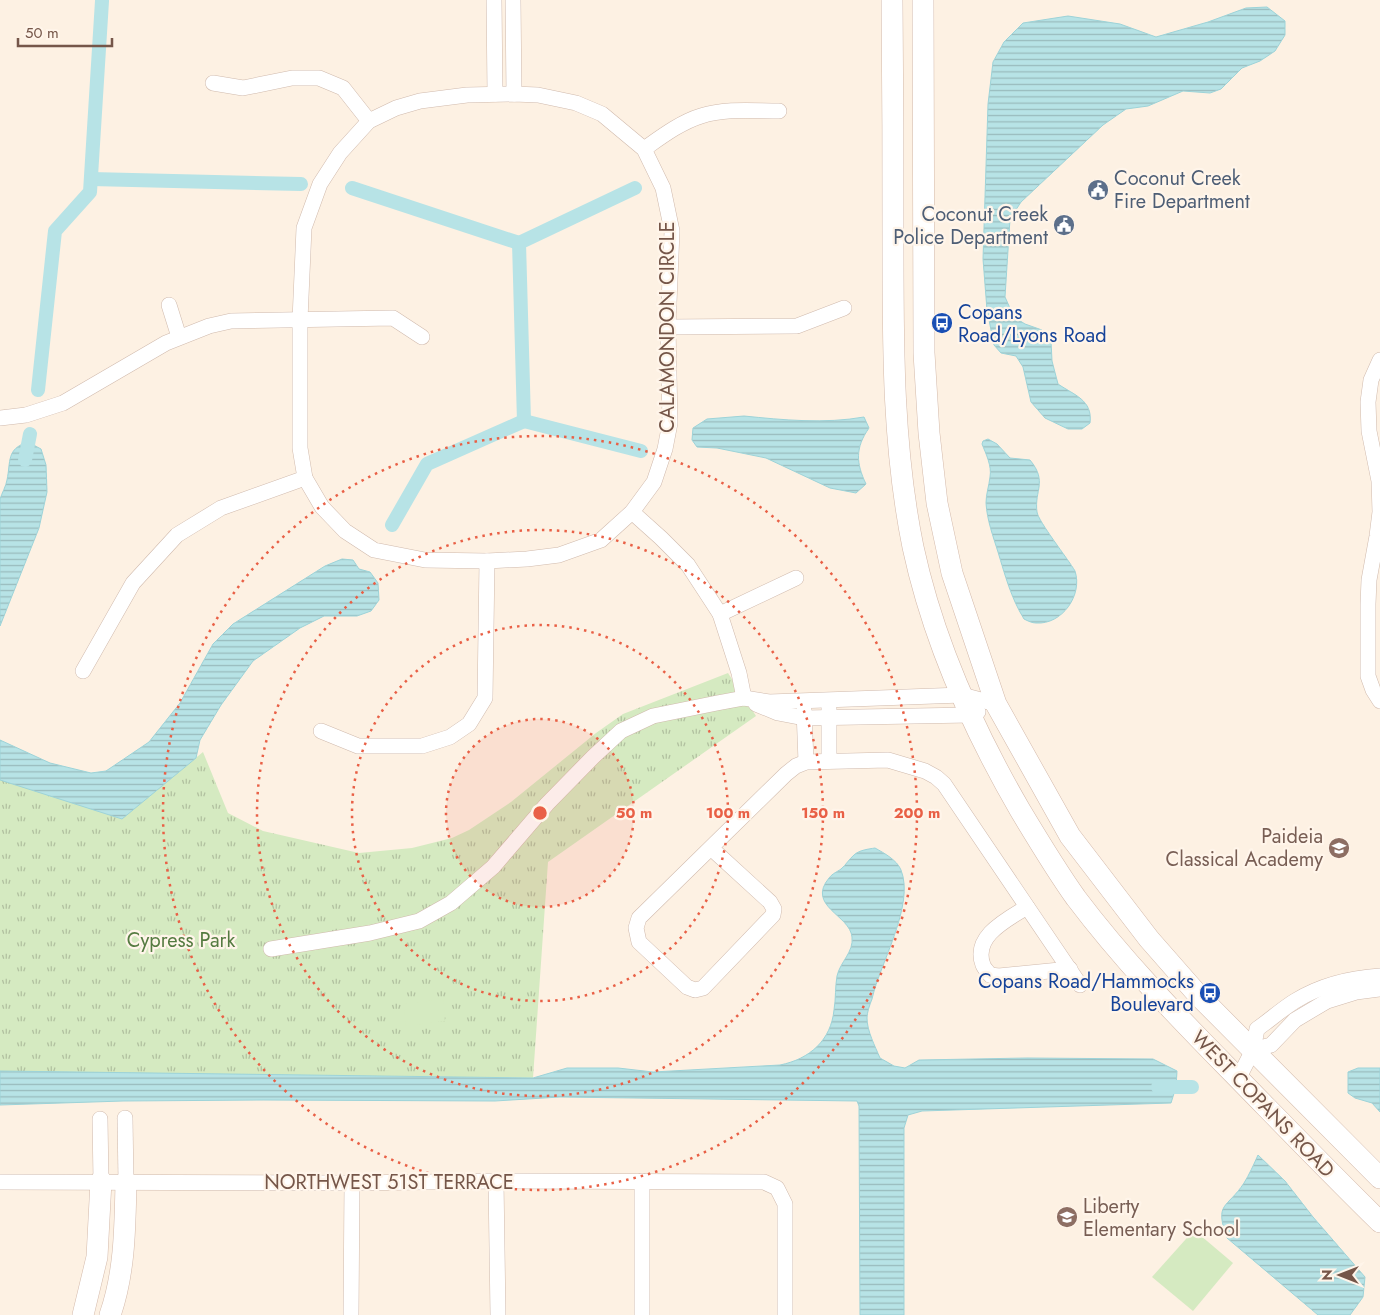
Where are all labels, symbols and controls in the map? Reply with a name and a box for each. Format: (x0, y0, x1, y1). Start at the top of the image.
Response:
scale bar (18, 15, 111, 47)
text: 50 m (25, 22, 59, 44)
place label: Coconut Creek Fire Department (1114, 164, 1250, 216)
public building icon: Coconut Creek Fire Department (1086, 178, 1110, 202)
place label: Coconut Creek Police Department (893, 200, 1048, 252)
public building icon: Coconut Creek Police Department (1052, 213, 1076, 237)
street label: CALAMONDON CIRCLE (653, 221, 682, 433)
place label: Copans Road/Lyons Road (958, 298, 1107, 350)
bus stop icon: Copans Road/Lyons Road (930, 311, 954, 335)
text: 50 m (616, 802, 652, 824)
text: 100 m (706, 802, 750, 824)
text: 150 m (801, 802, 845, 824)
text: 200 m (894, 802, 940, 824)
centre of rings (531, 804, 549, 822)
place label: Paideia Classical Academy (1166, 822, 1323, 874)
school or university icon: Paideia Classical Academy (1327, 836, 1351, 860)
park label: Cypress Park (127, 926, 235, 955)
place label: Copans Road/Hammocks Boulevard (978, 967, 1194, 1019)
bus stop icon: Copans Road/Hammocks Boulevard (1198, 981, 1222, 1005)
street label: WEST COPANS ROAD (1185, 1024, 1341, 1184)
street label: NORTHWEST 51ST TERRACE (264, 1168, 514, 1197)
place label: Liberty Elementary School (1083, 1192, 1239, 1244)
school or university icon: Liberty Elementary School (1055, 1205, 1079, 1229)
north arrow (1315, 1250, 1365, 1300)
text: N (1317, 1269, 1337, 1281)

